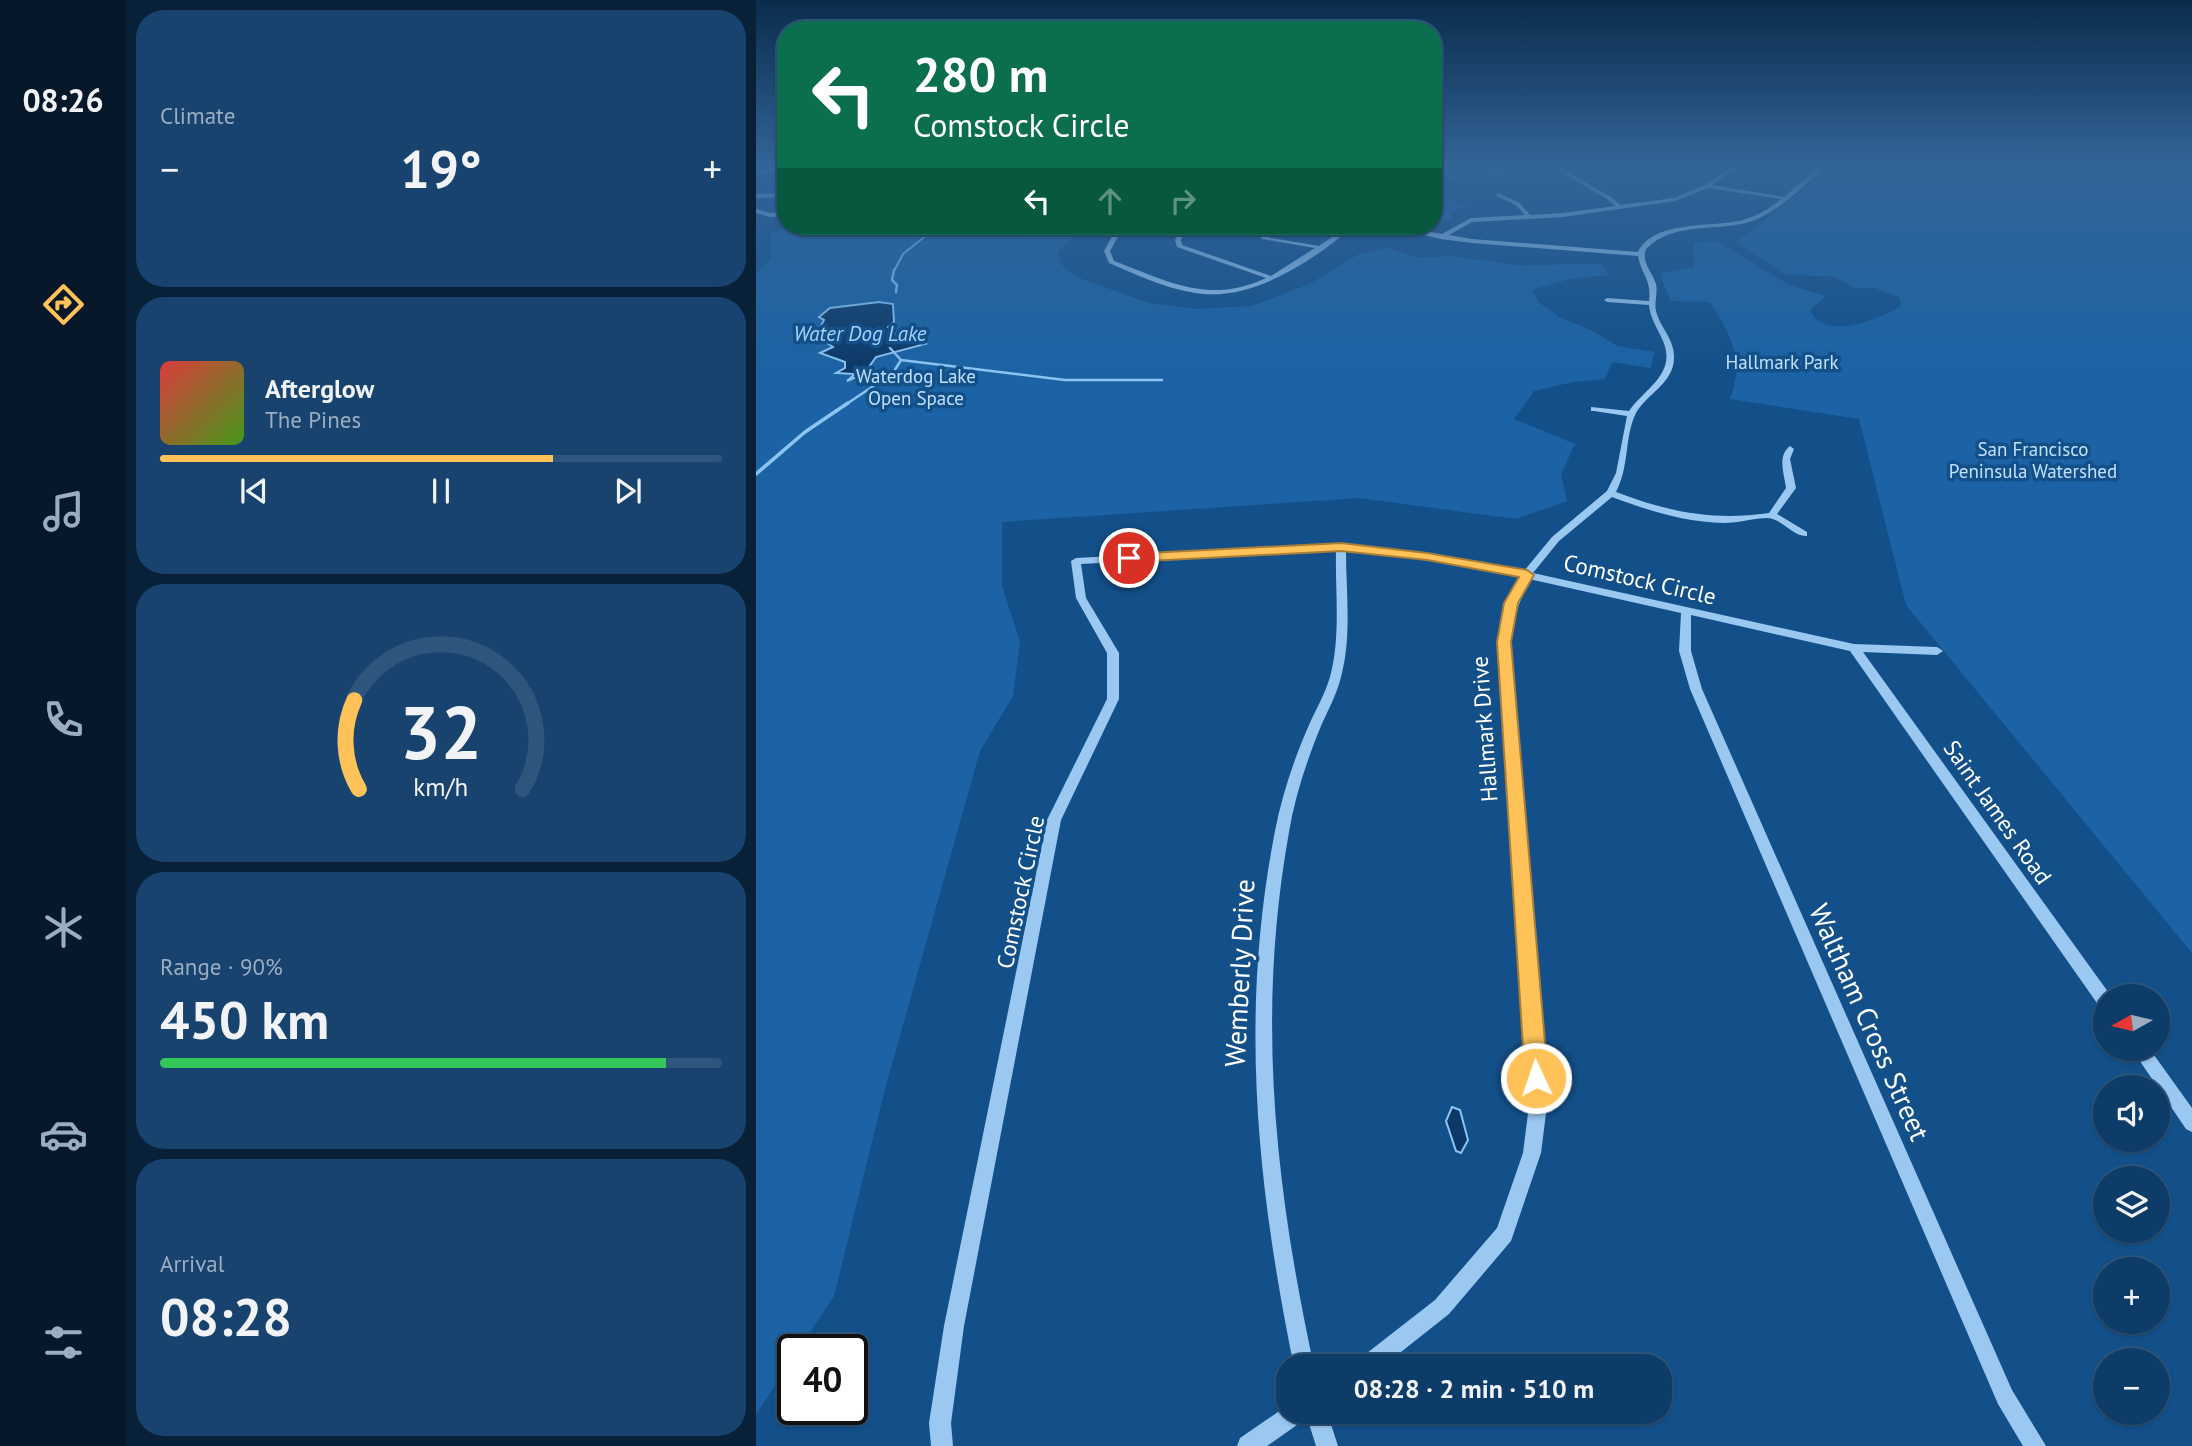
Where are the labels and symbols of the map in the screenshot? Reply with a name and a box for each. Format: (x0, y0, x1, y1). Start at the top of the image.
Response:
water label: Water Dog Lake (793, 320, 927, 347)
park label: Hallmark Park (1725, 350, 1839, 374)
park label: Waterdog Lake Open Space (856, 364, 976, 410)
park label: San Francisco Peninsula Watershed (1949, 437, 2117, 483)
pin (1099, 528, 1159, 588)
street label: Comstock Circle (1561, 547, 1719, 611)
street label: Hallmark Drive (1464, 655, 1504, 803)
street label: Saint James Road (1938, 734, 2058, 890)
street label: Comstock Circle (990, 813, 1050, 971)
street label: Wemberly Drive (1216, 878, 1262, 1068)
street label: Waltham Cross Street (1801, 898, 1939, 1147)
north arrow (2093, 984, 2170, 1060)
position arrow (1499, 1041, 1573, 1115)
speed limit sign: 40 (777, 1334, 868, 1425)

